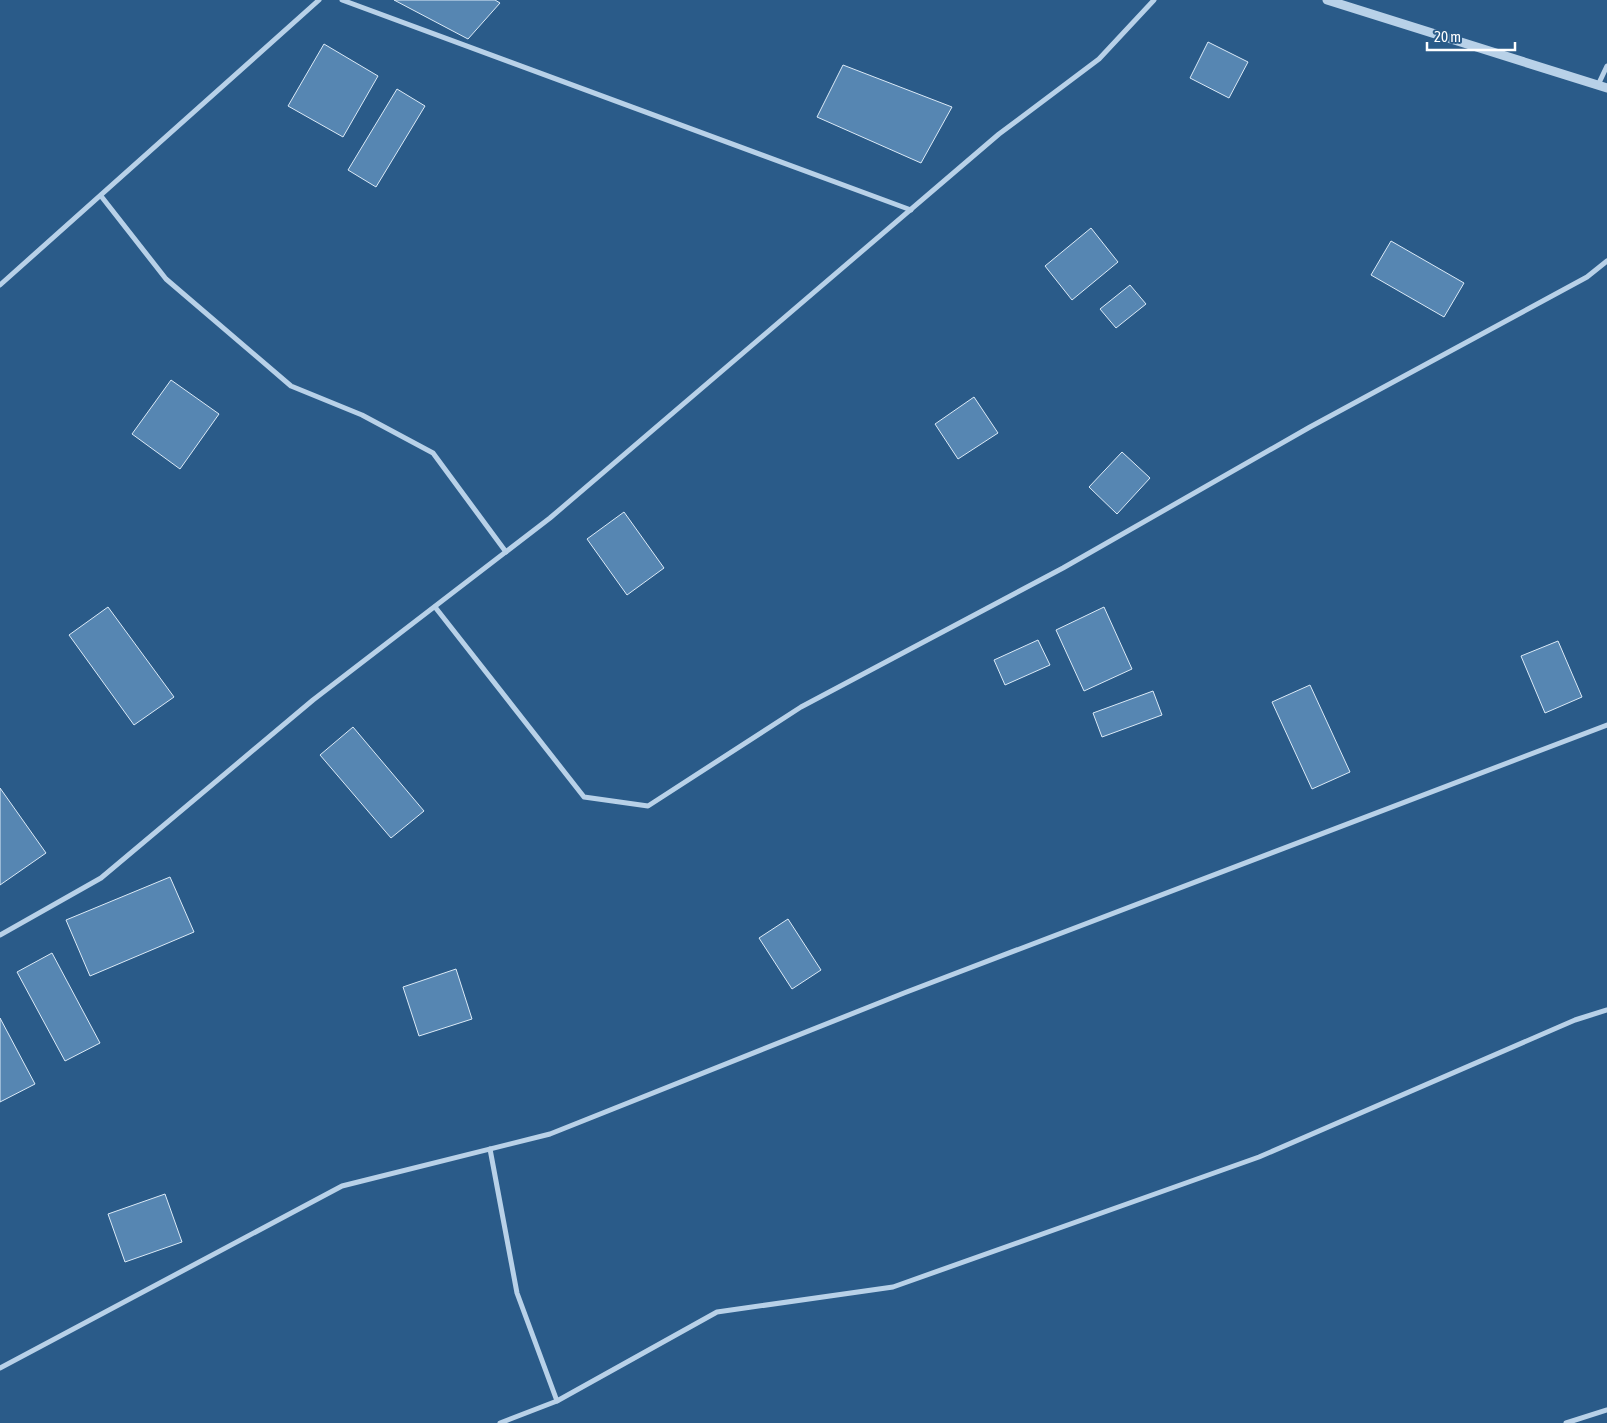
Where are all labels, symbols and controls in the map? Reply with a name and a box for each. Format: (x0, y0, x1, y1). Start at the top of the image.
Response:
scale bar (1427, 20, 1514, 52)
text: 20 m (1434, 28, 1461, 45)

